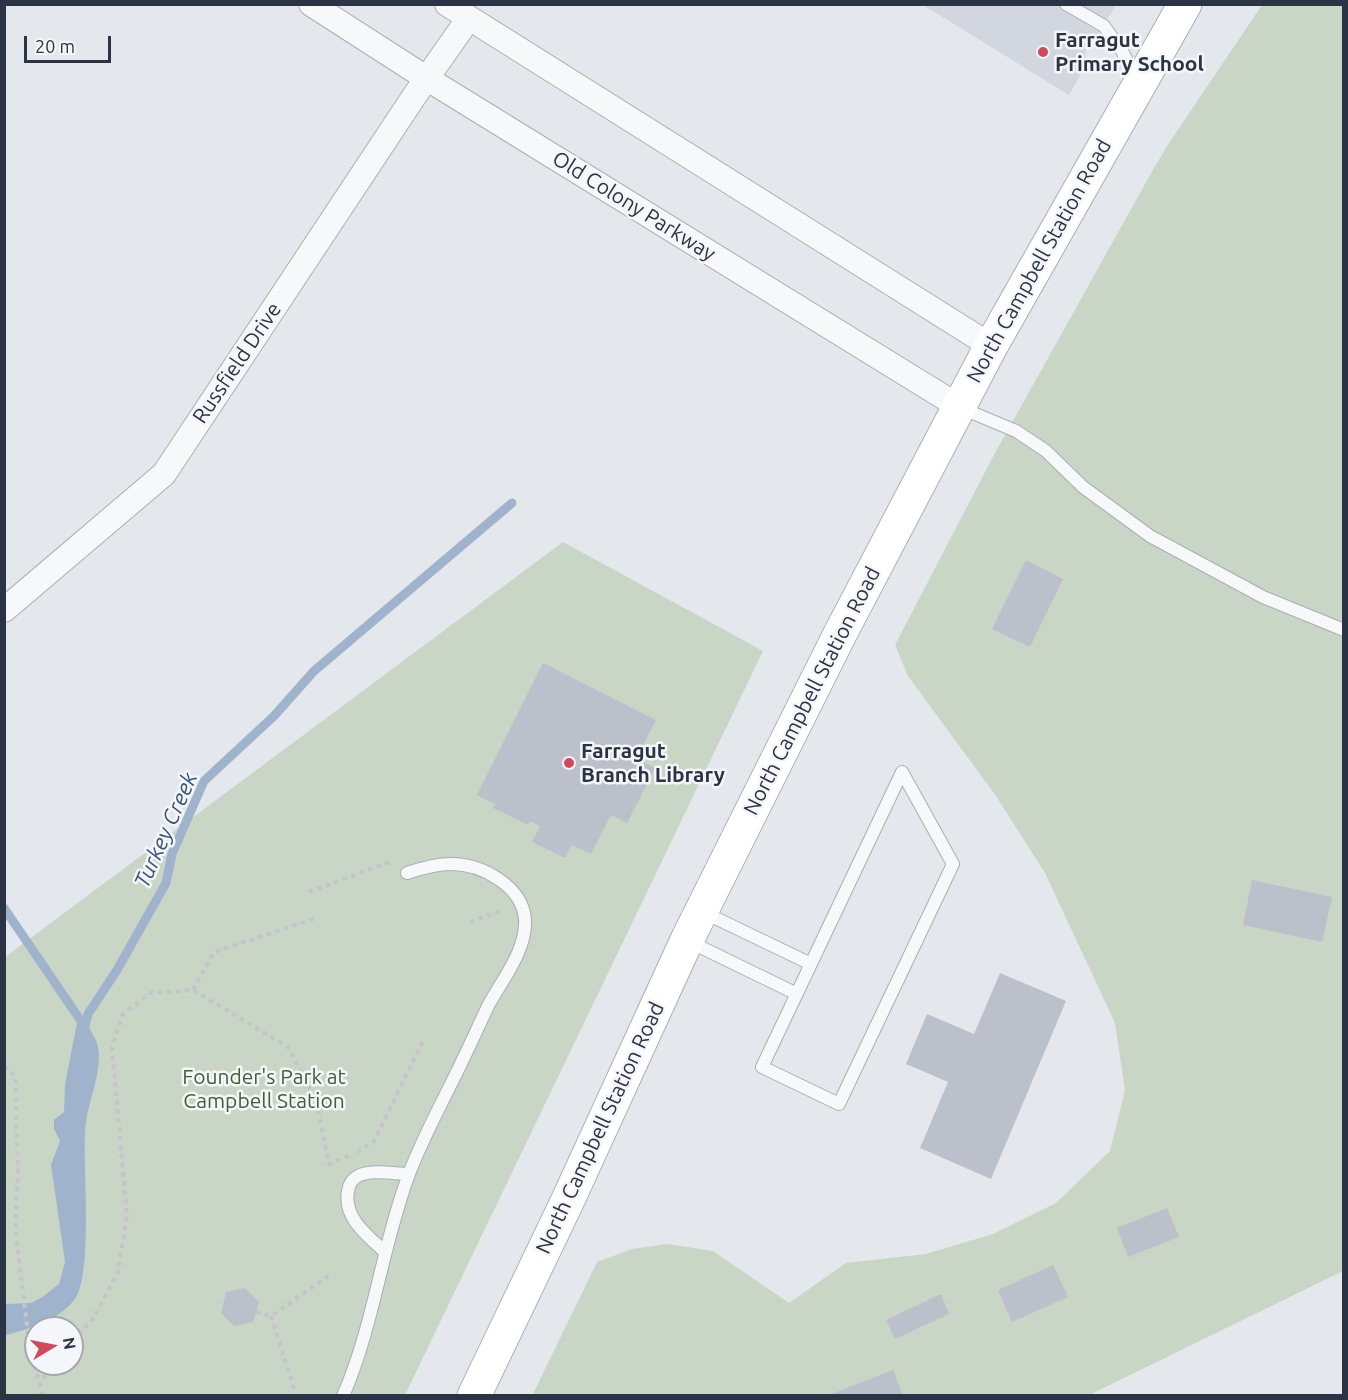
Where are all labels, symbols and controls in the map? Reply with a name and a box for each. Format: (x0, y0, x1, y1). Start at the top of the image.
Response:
scale bar (27, 24, 114, 62)
place label: Farragut Primary School (1055, 27, 1204, 77)
text: 20 m (35, 36, 75, 56)
marker: Farragut Primary School (1036, 45, 1050, 59)
street label: North Campbell Station Road (961, 135, 1117, 387)
street label: Old Colony Parkway (548, 146, 720, 266)
street label: Russfield Drive (187, 298, 287, 428)
street label: North Campbell Station Road (738, 563, 886, 819)
place label: Farragut Branch Library (581, 738, 725, 788)
marker: Farragut Branch Library (562, 756, 576, 770)
water label: Turkey Creek (129, 768, 203, 892)
street label: North Campbell Station Road (530, 998, 670, 1258)
park label: Founder's Park at Campbell Station (182, 1064, 346, 1114)
north arrow (24, 1316, 84, 1376)
text: N (60, 1336, 80, 1351)

